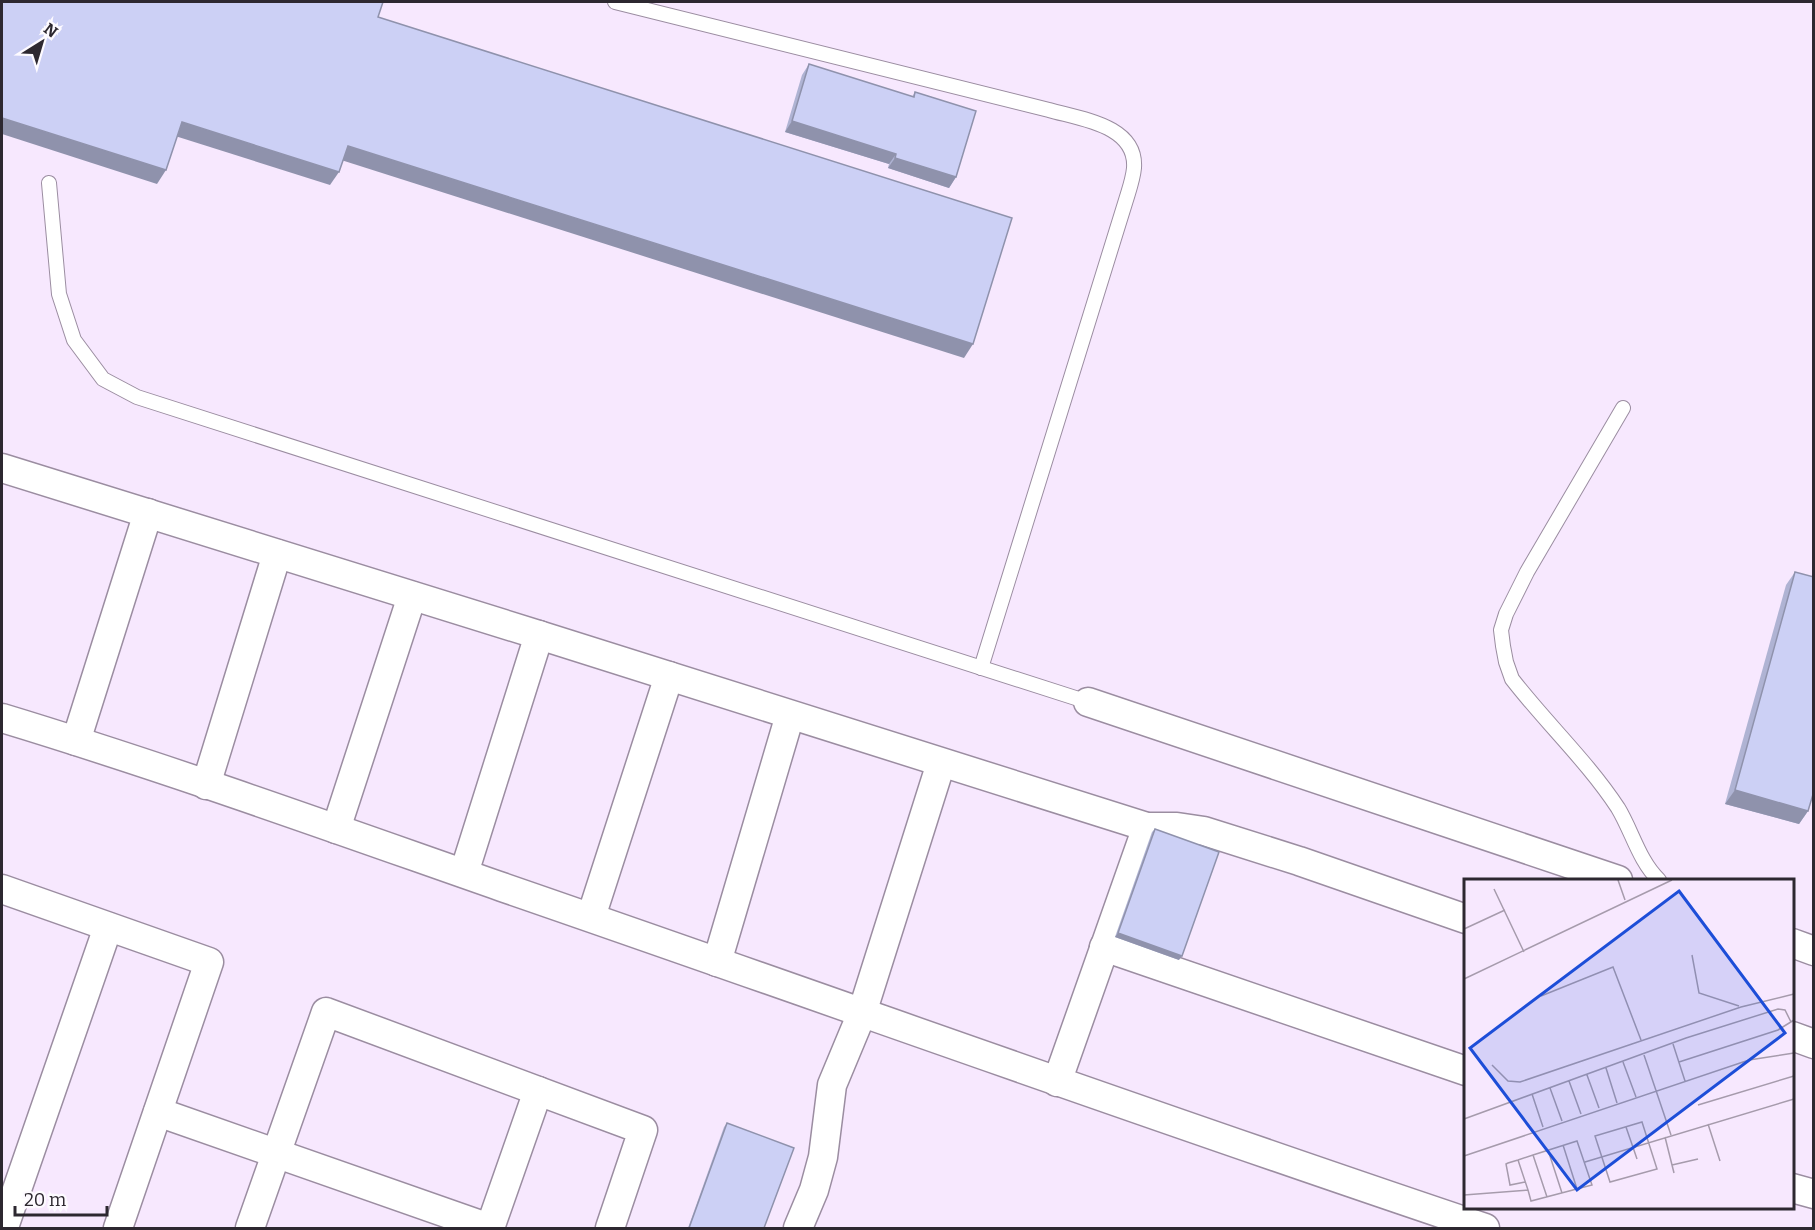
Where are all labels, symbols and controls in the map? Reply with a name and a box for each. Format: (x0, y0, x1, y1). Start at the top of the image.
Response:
north arrow (12, 12, 72, 72)
text: N (40, 19, 61, 42)
inset map (1464, 879, 1794, 1209)
scale bar (15, 1179, 106, 1217)
text: 20 m (24, 1189, 66, 1211)

